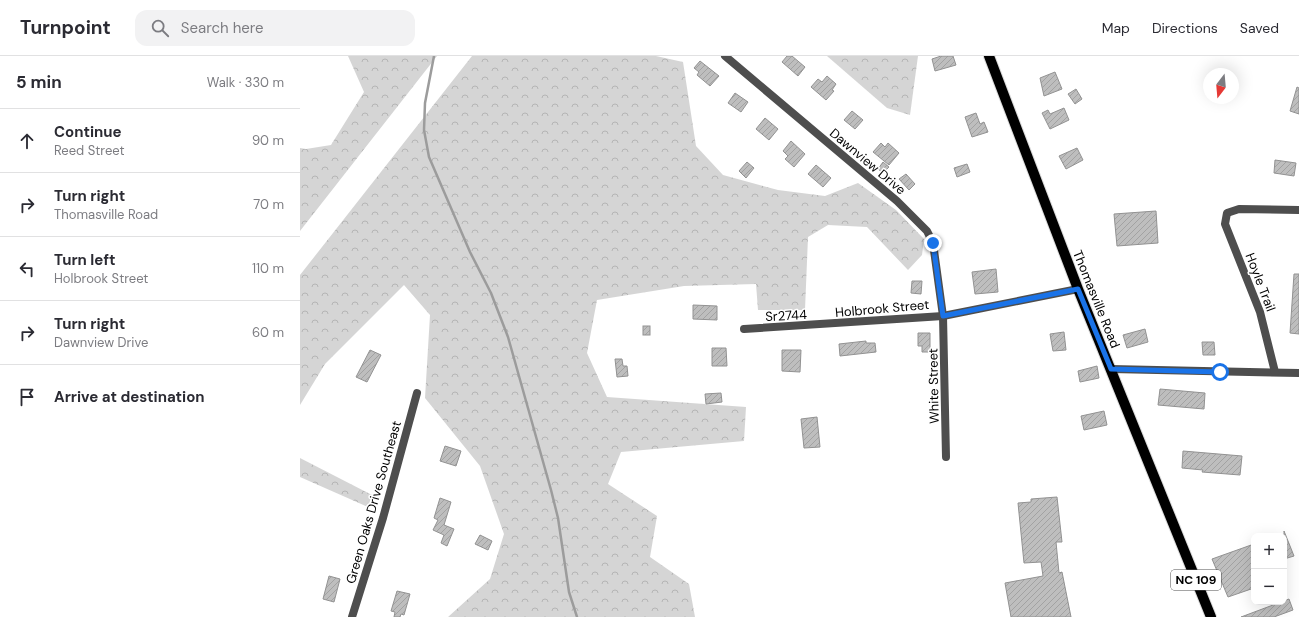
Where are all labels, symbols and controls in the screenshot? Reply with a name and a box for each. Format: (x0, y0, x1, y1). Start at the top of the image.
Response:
search box (135, 10, 415, 46)
text: Turnpoint (20, 15, 111, 40)
icon: search (149, 17, 171, 39)
text: Search here (181, 18, 264, 38)
text: Map (1102, 19, 1130, 37)
text: Directions (1152, 19, 1218, 37)
text: Saved (1240, 19, 1279, 37)
north arrow (1203, 68, 1239, 104)
text: 5 min (16, 71, 62, 93)
text: Walk · 330 m (207, 74, 284, 91)
text: Continue (54, 122, 122, 142)
street label: Dawnview Drive (826, 125, 909, 198)
icon: ahead (16, 130, 38, 152)
text: 90 m (252, 132, 284, 149)
text: Reed Street (54, 142, 125, 159)
text: Turn right (54, 186, 125, 206)
icon: right (16, 194, 38, 216)
text: 70 m (253, 196, 284, 213)
text: Thomasville Road (54, 206, 158, 223)
route end (924, 234, 942, 252)
street label: Thomasville Road (1069, 248, 1124, 351)
text: Turn left (54, 250, 115, 270)
street label: Hoyle Trail (1242, 250, 1279, 314)
icon: left (16, 258, 38, 280)
text: 110 m (252, 260, 284, 277)
text: Holbrook Street (54, 270, 148, 287)
street label: Holbrook Street (834, 296, 930, 321)
street label: Sr2744 (765, 306, 807, 325)
text: Turn right (54, 314, 125, 334)
icon: right (16, 322, 38, 344)
text: 60 m (252, 324, 284, 341)
text: Dawnview Drive (54, 334, 148, 351)
street label: White Street (924, 348, 943, 424)
route start (1211, 363, 1229, 381)
icon: arrive (16, 386, 38, 408)
text: Arrive at destination (54, 387, 205, 407)
street label: Green Oaks Drive Southeast (342, 419, 405, 586)
map controls (1251, 533, 1287, 605)
button: + (1251, 533, 1287, 569)
button: − (1251, 569, 1287, 605)
road number: NC 109 (1171, 570, 1221, 590)

